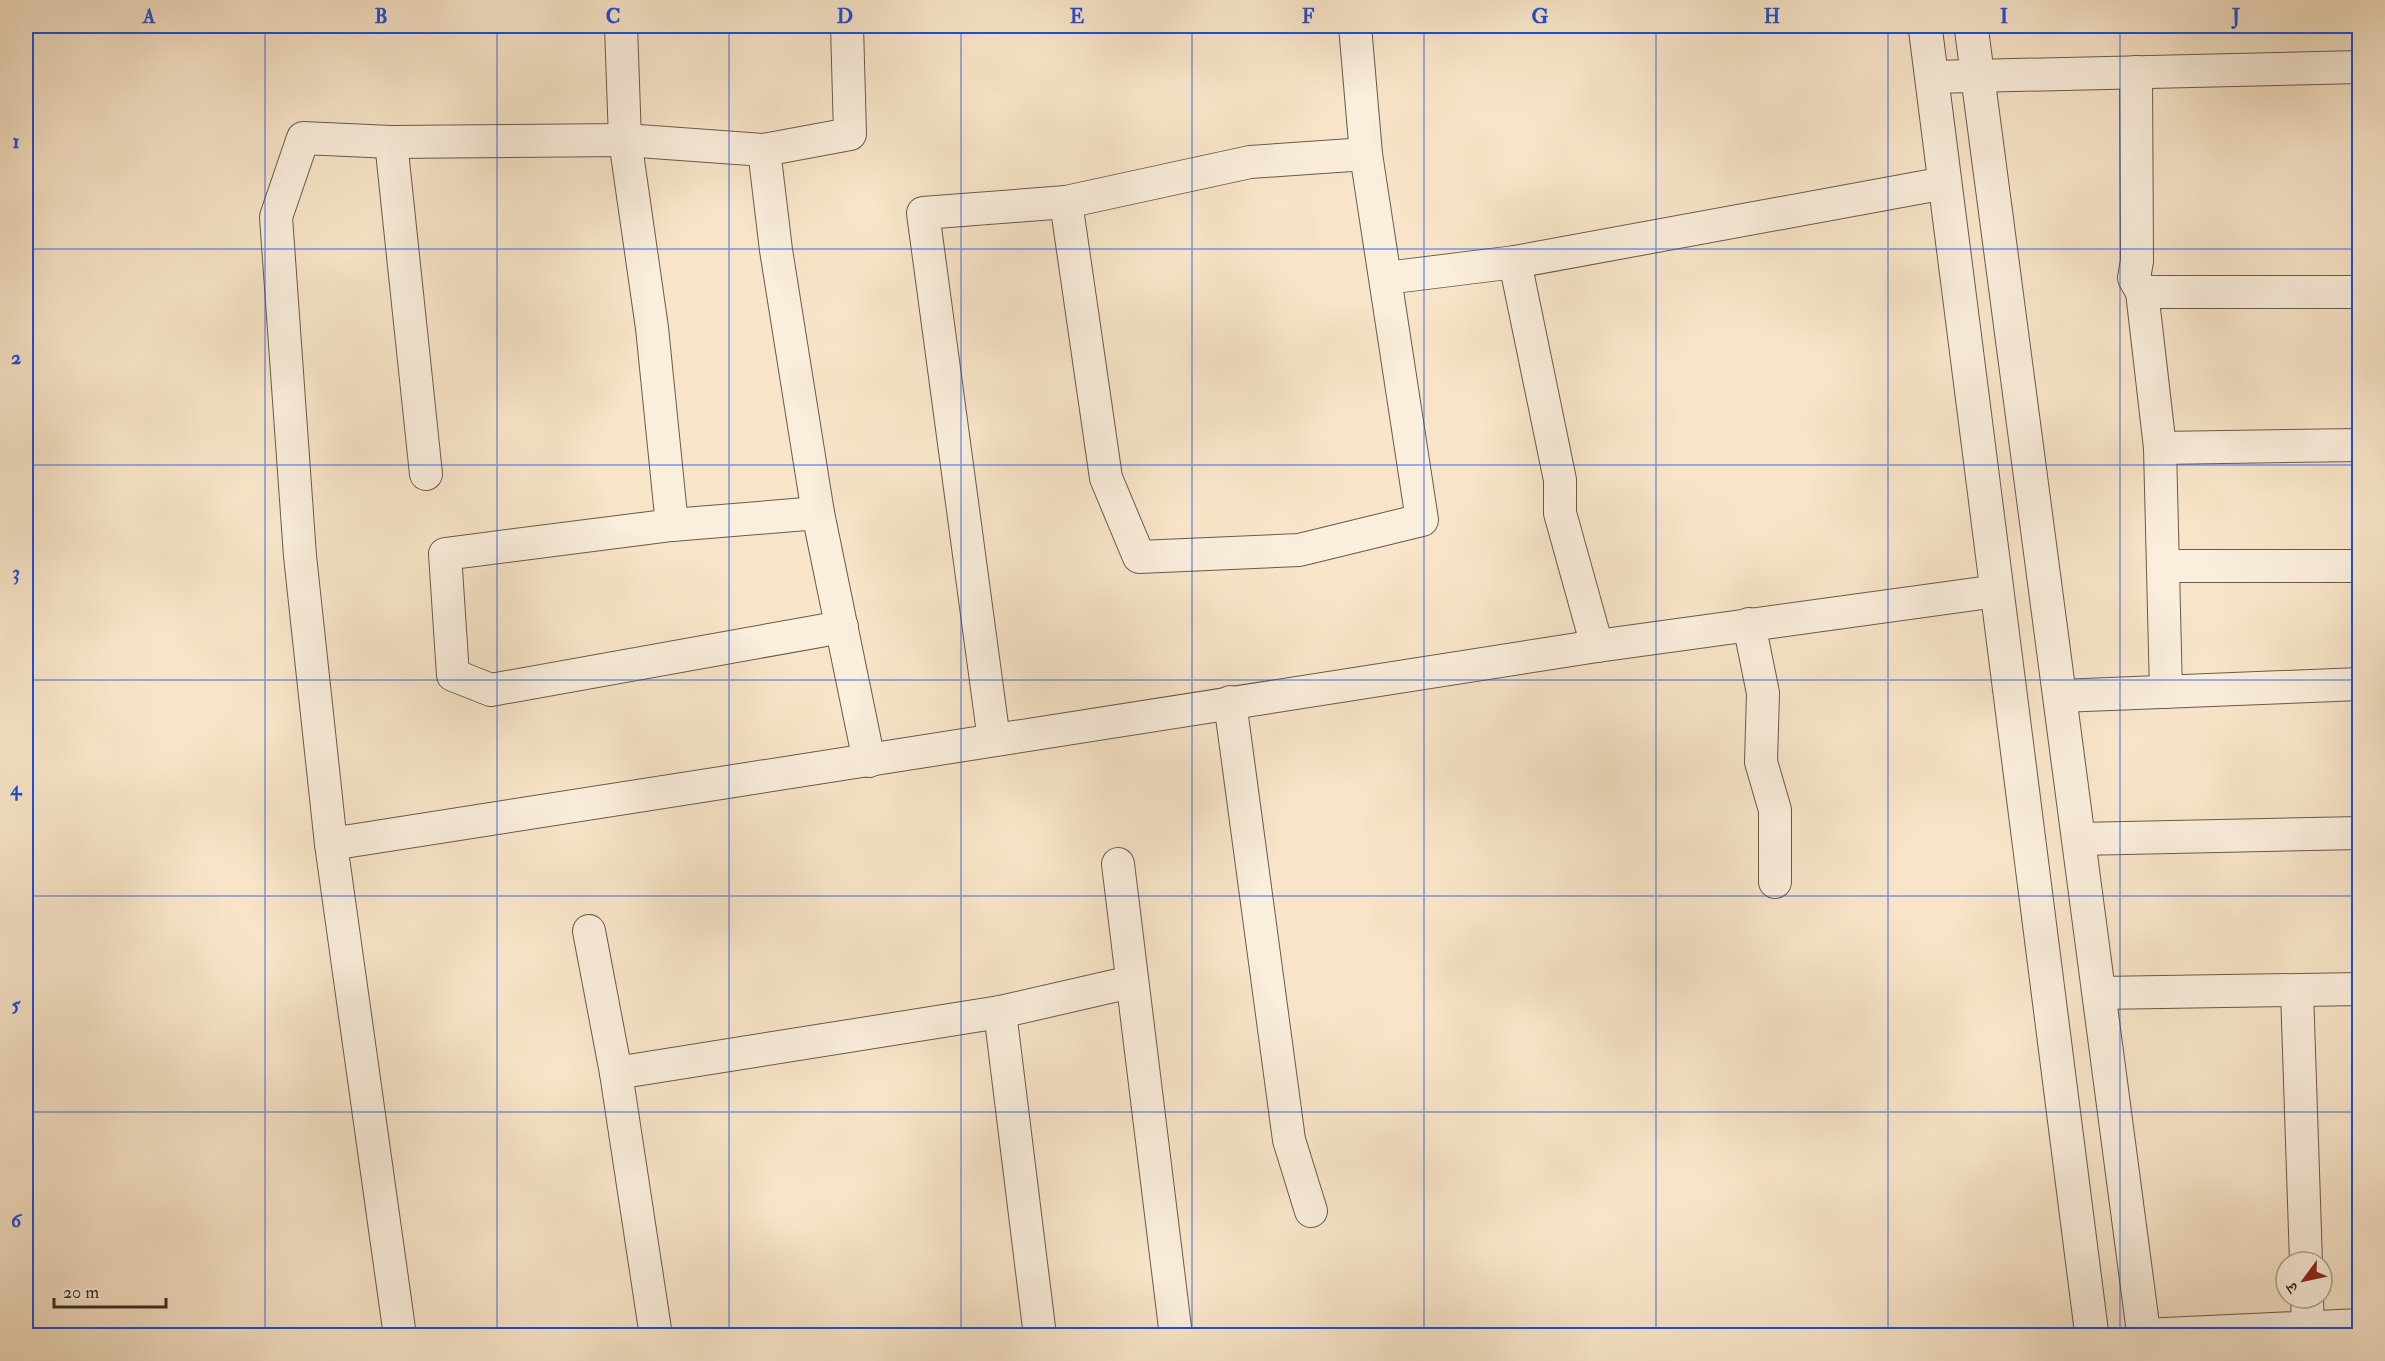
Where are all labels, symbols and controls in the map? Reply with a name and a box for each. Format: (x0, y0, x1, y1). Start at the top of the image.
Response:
text: A (142, 4, 156, 29)
text: B (374, 4, 388, 29)
text: C (606, 4, 620, 29)
text: D (837, 4, 853, 29)
text: E (1070, 4, 1085, 29)
text: F (1302, 4, 1315, 29)
text: G (1532, 4, 1549, 29)
text: H (1764, 4, 1780, 29)
text: I (2000, 4, 2008, 29)
text: J (2231, 4, 2240, 29)
text: 1 (12, 129, 20, 154)
text: 2 (11, 345, 21, 370)
text: 3 (12, 560, 20, 585)
text: 4 (10, 776, 23, 801)
text: 5 (12, 992, 22, 1017)
text: 6 (11, 1208, 23, 1233)
north arrow (2274, 1250, 2334, 1310)
scale bar (54, 1271, 166, 1309)
text: उ (2281, 1277, 2303, 1297)
text: 20 m (63, 1281, 99, 1304)

